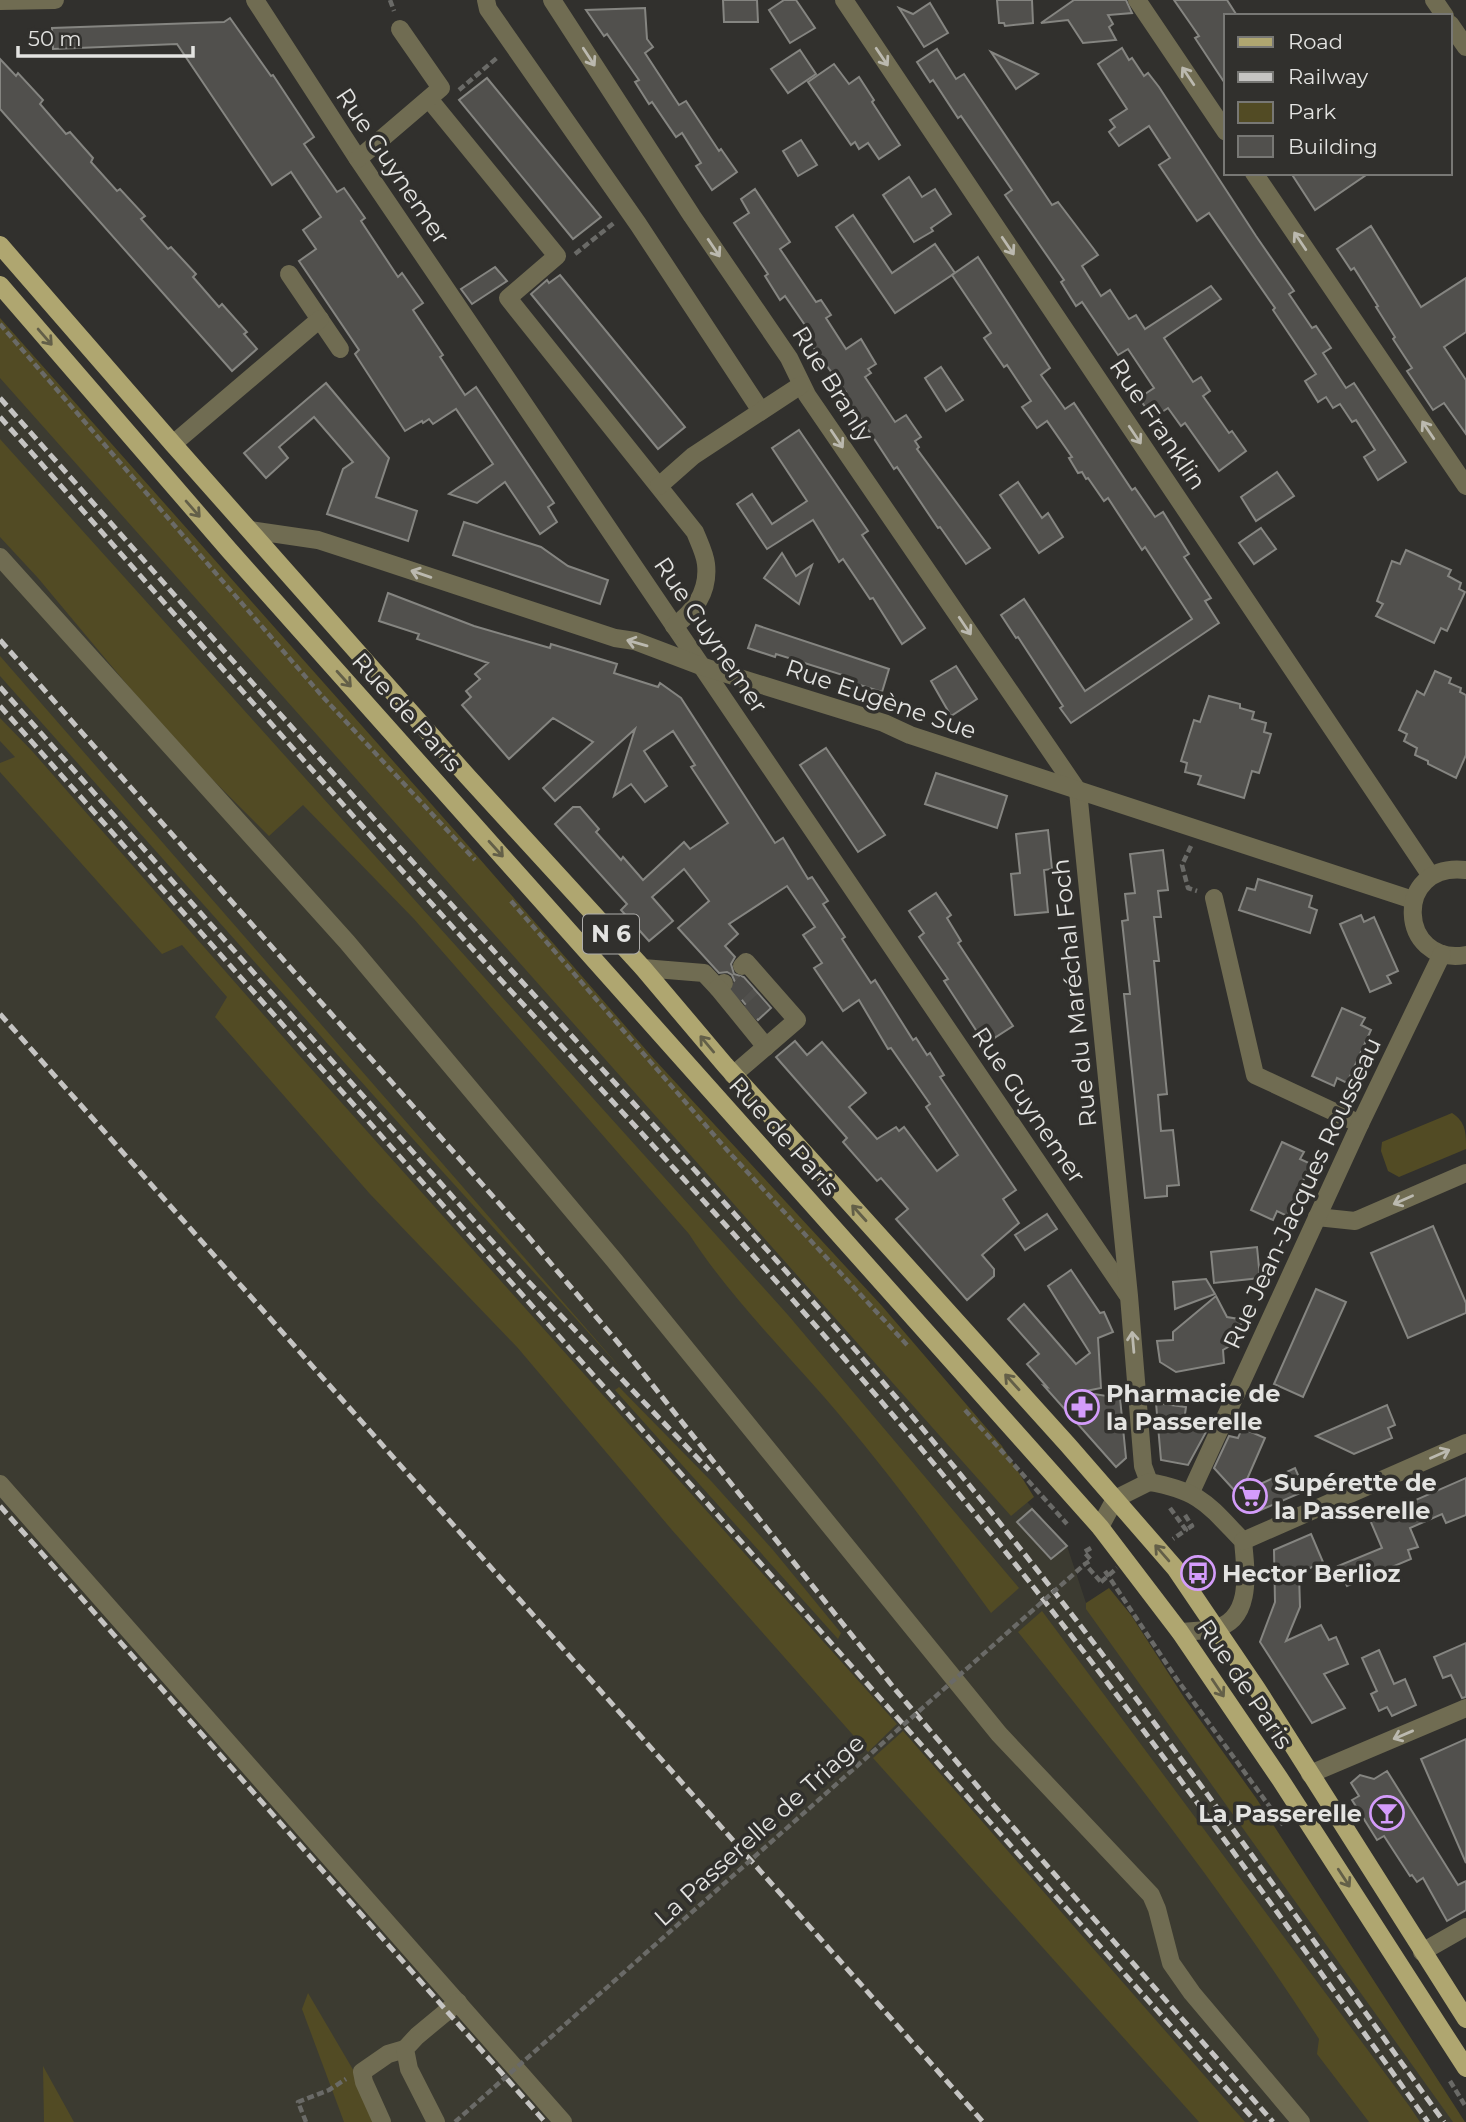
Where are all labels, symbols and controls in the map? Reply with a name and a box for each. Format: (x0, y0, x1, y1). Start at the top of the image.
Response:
scale bar (18, 14, 192, 58)
legend (1224, 14, 1452, 175)
text: 50 m (28, 26, 82, 51)
text: Road (1288, 29, 1343, 54)
one-way arrow (583, 47, 597, 67)
one-way arrow (874, 47, 889, 66)
text: Railway (1288, 64, 1369, 89)
one-way arrow (1181, 66, 1195, 86)
street label: Rue Guynemer (330, 82, 456, 250)
text: Park (1288, 99, 1336, 124)
text: Building (1288, 134, 1378, 159)
one-way arrow (1293, 232, 1307, 252)
one-way arrow (1002, 235, 1016, 255)
one-way arrow (707, 237, 721, 257)
street label: Rue Branly (786, 321, 880, 447)
one-way arrow (37, 327, 53, 345)
street label: Rue Franklin (1104, 353, 1212, 495)
one-way arrow (1421, 421, 1435, 440)
one-way arrow (1128, 424, 1142, 444)
one-way arrow (830, 428, 844, 448)
one-way arrow (185, 500, 201, 518)
street label: Rue Guynemer (648, 551, 774, 719)
one-way arrow (410, 567, 432, 579)
one-way arrow (958, 616, 972, 635)
one-way arrow (627, 636, 649, 649)
street label: Rue de Paris (346, 647, 468, 777)
street label: Rue Eugène Sue (782, 653, 980, 745)
one-way arrow (336, 670, 352, 688)
one-way arrow (487, 840, 504, 857)
street label: Rue du Maréchal Foch (1045, 857, 1103, 1129)
road number: N 6 (583, 914, 639, 953)
street label: Rue Guynemer (966, 1021, 1092, 1189)
street label: Rue Jean-Jacques Rousseau (1217, 1033, 1387, 1353)
one-way arrow (699, 1036, 715, 1054)
street label: Rue de Paris (723, 1071, 845, 1201)
one-way arrow (1393, 1194, 1415, 1207)
one-way arrow (851, 1204, 867, 1222)
one-way arrow (1126, 1331, 1139, 1354)
one-way arrow (1003, 1374, 1020, 1391)
place label: Pharmacie de la Passerelle (1106, 1379, 1280, 1436)
pharmacy icon: Pharmacie de la Passerelle (1063, 1388, 1101, 1426)
one-way arrow (1428, 1447, 1450, 1460)
place label: Supérette de la Passerelle (1274, 1468, 1437, 1525)
supermarket icon: Supérette de la Passerelle (1231, 1477, 1269, 1515)
one-way arrow (1154, 1544, 1170, 1562)
bus stop icon: Hector Berlioz (1179, 1554, 1217, 1592)
place label: Hector Berlioz (1222, 1559, 1401, 1588)
street label: Rue de Paris (1191, 1614, 1299, 1754)
one-way arrow (1211, 1678, 1225, 1697)
street label: La Passerelle de Triage (648, 1728, 870, 1932)
one-way arrow (1393, 1729, 1415, 1742)
bar icon: La Passerelle (1368, 1794, 1406, 1832)
place label: La Passerelle (1198, 1799, 1362, 1828)
one-way arrow (1336, 1868, 1351, 1887)

